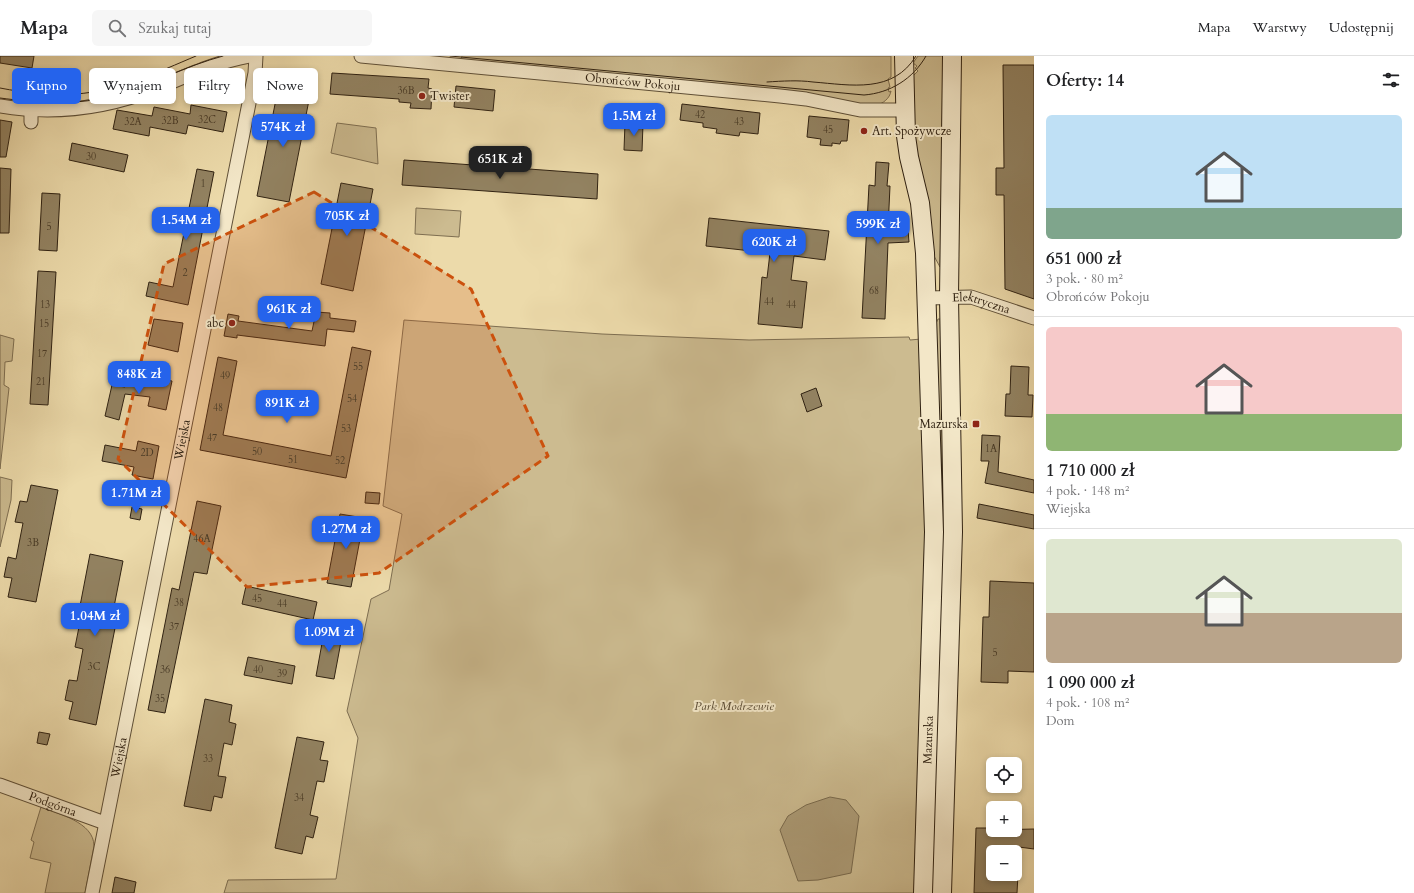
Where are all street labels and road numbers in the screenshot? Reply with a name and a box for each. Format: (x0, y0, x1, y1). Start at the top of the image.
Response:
street label: Obrońców Pokoju (584, 69, 682, 95)
street label: Elektryczna (952, 288, 1013, 318)
street label: Wiejska (170, 417, 194, 463)
street label: Mazurska (919, 715, 937, 764)
street label: Wiejska (107, 735, 131, 780)
street label: Podgórna (27, 788, 79, 820)

